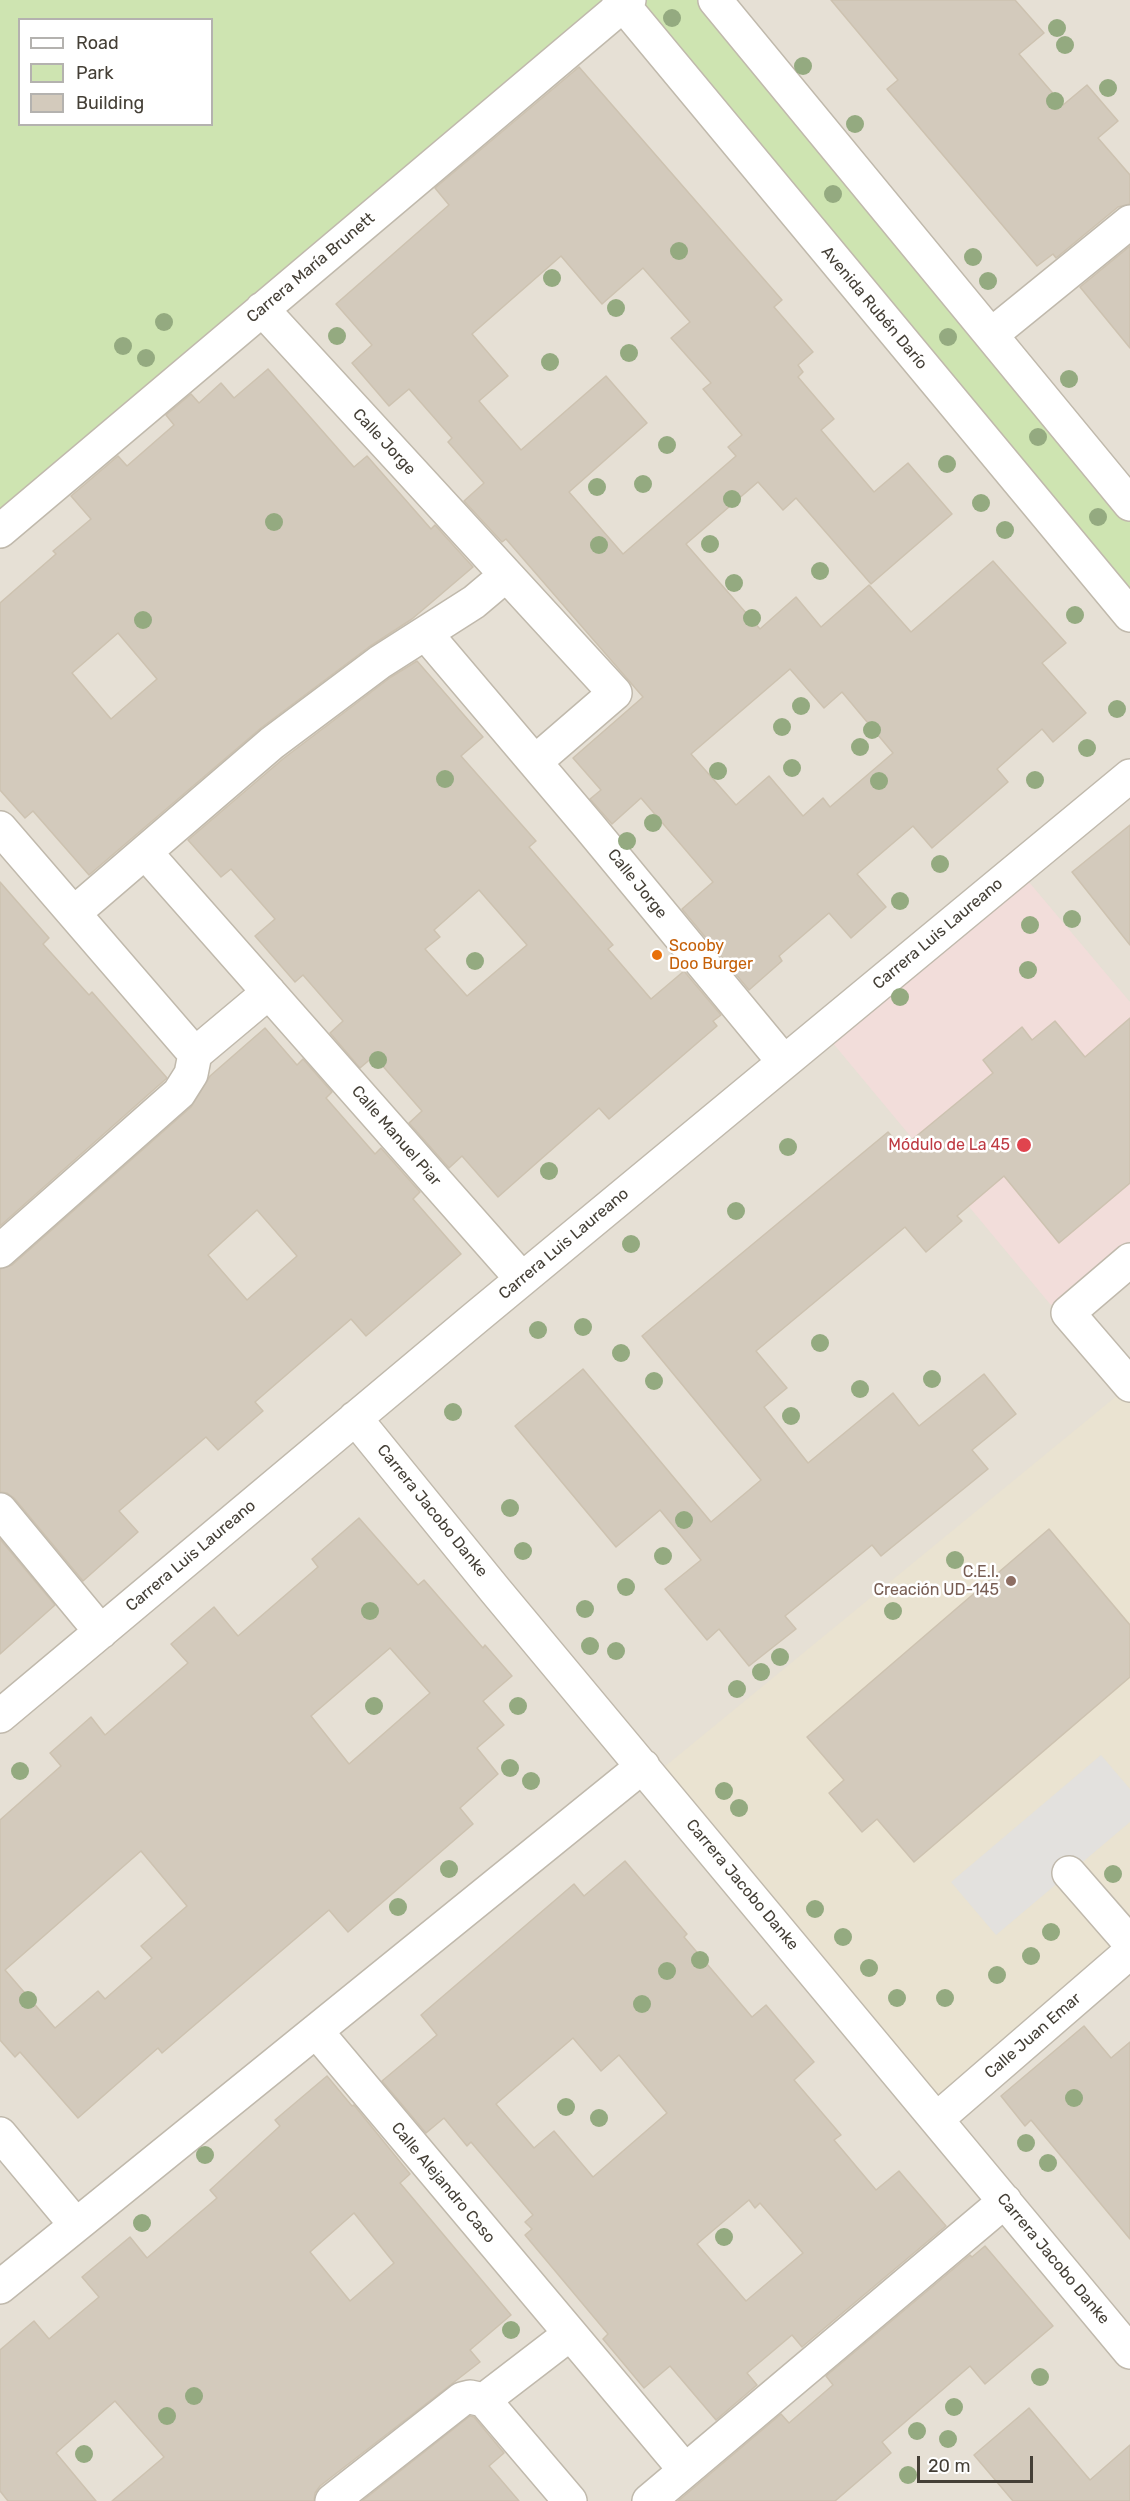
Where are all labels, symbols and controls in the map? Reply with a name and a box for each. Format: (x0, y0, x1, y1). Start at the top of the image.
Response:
legend (18, 18, 213, 126)
text: Road (76, 32, 119, 54)
text: Park (76, 62, 113, 84)
text: Building (76, 92, 144, 114)
street label: Carrera María Brunett (243, 209, 379, 327)
street label: Avenida Rubén Darío (817, 243, 931, 373)
street label: Calle Jorge (348, 405, 420, 479)
street label: Calle Jorge (603, 845, 671, 923)
street label: Carrera Luis Laureano (869, 874, 1007, 994)
place label: Scooby Doo Burger (669, 936, 753, 974)
marker: Scooby Doo Burger (650, 948, 664, 962)
street label: Calle Manuel Piar (347, 1082, 445, 1190)
place label: Módulo de La 45 (888, 1135, 1010, 1155)
marker: Módulo de La 45 (1015, 1136, 1033, 1154)
street label: Carrera Luis Laureano (495, 1184, 633, 1304)
street label: Carrera Jacobo Danke (373, 1441, 491, 1581)
street label: Carrera Luis Laureano (122, 1496, 260, 1616)
place label: C.E.I. Creación UD-145 (873, 1562, 999, 1600)
marker: C.E.I. Creación UD-145 (1004, 1574, 1018, 1588)
street label: Carrera Jacobo Danke (682, 1816, 802, 1954)
street label: Calle Juan Emar (981, 1989, 1085, 2083)
street label: Calle Alejandro Caso (387, 2119, 499, 2247)
street label: Carrera Jacobo Danke (993, 2190, 1113, 2328)
scale bar (920, 2444, 1036, 2482)
text: 20 m (928, 2455, 970, 2477)

